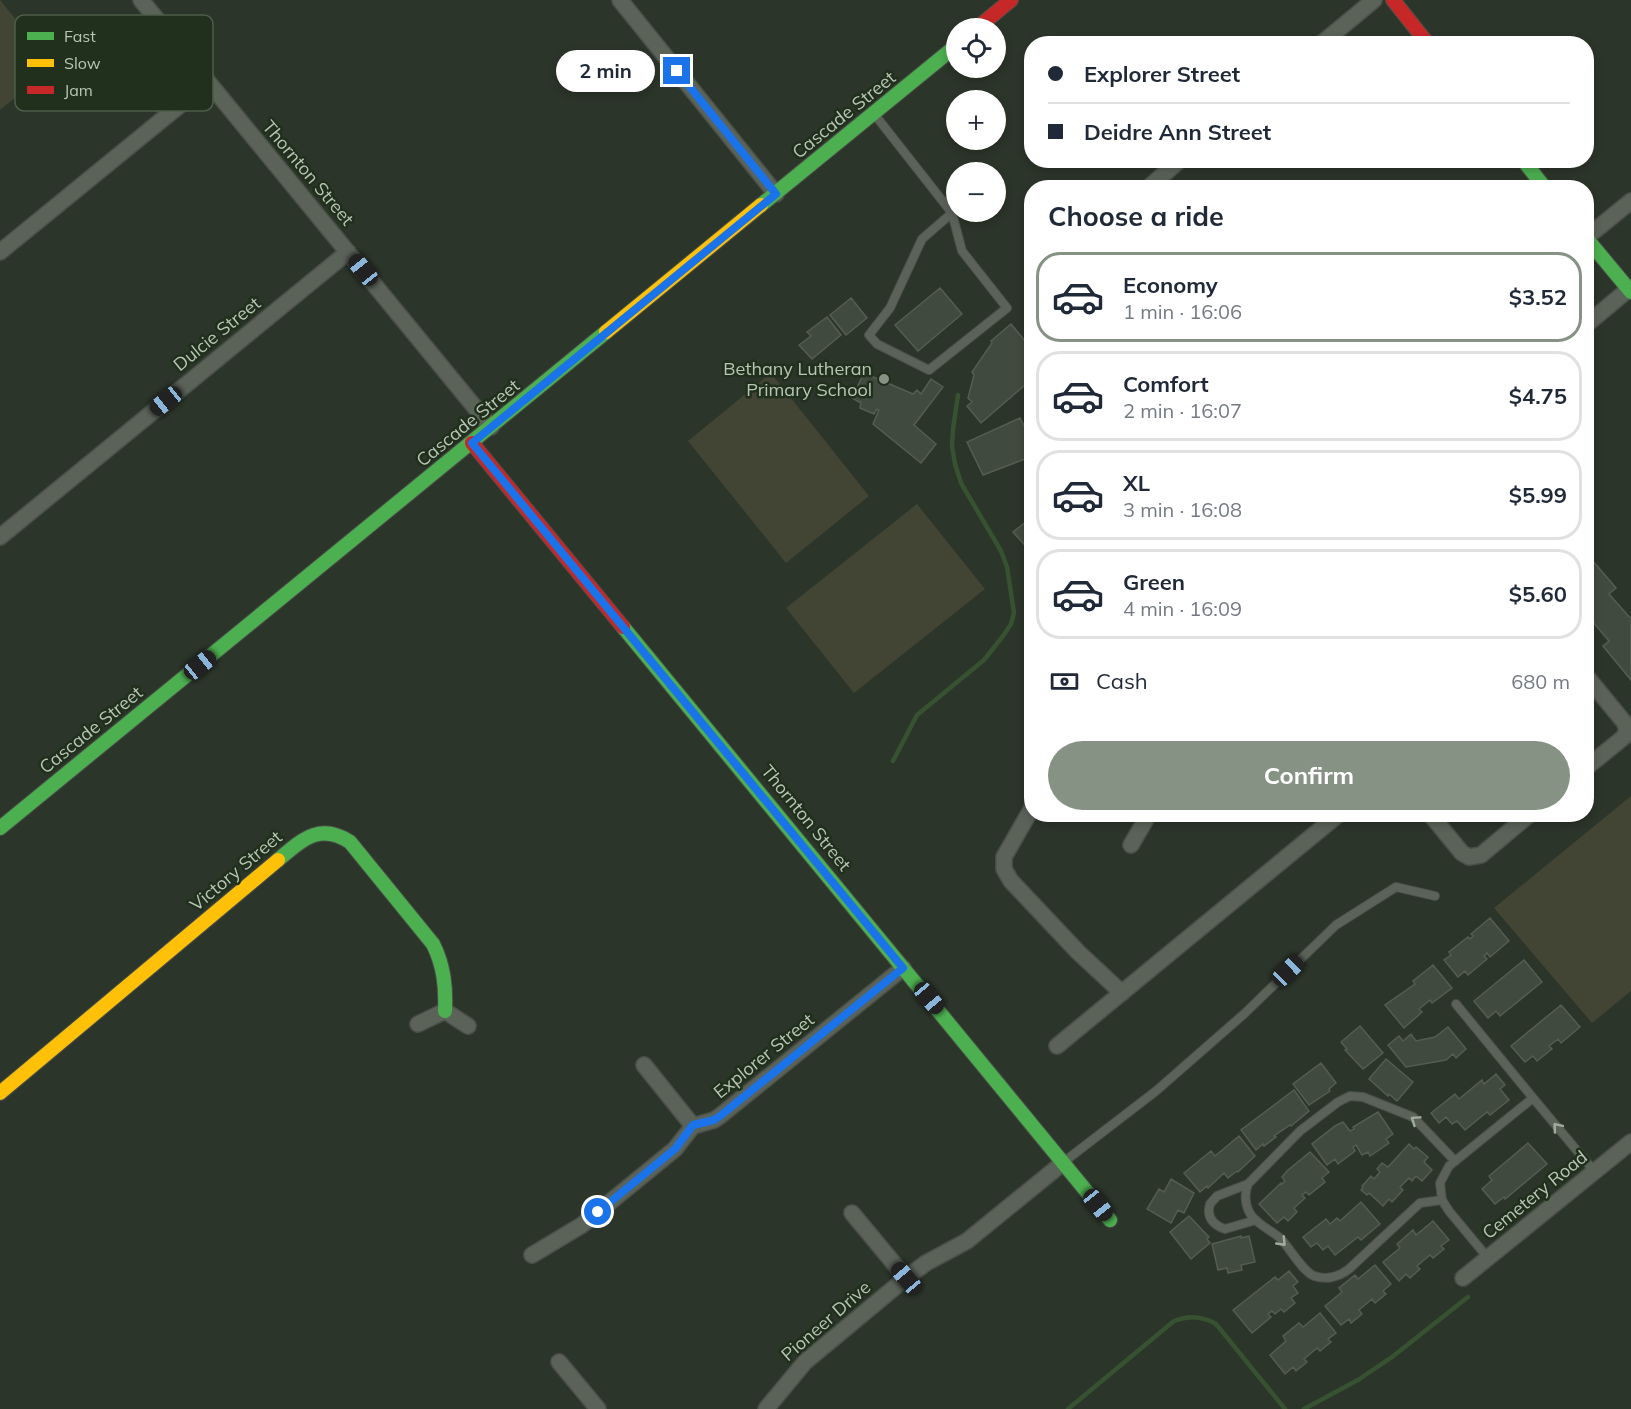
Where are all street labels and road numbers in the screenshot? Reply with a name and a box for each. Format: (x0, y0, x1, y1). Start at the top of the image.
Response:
street label: Cascade Street (787, 66, 900, 163)
street label: Thornton Street (258, 115, 359, 230)
street label: Dulcie Street (168, 291, 265, 376)
street label: Cascade Street (411, 374, 524, 471)
street label: Cascade Street (34, 681, 147, 778)
street label: Thornton Street (756, 760, 856, 876)
street label: Victory Street (185, 825, 286, 916)
street label: Explorer Street (709, 1008, 819, 1103)
street label: Cemetery Road (1478, 1145, 1592, 1244)
street label: Pioneer Drive (776, 1275, 875, 1366)

